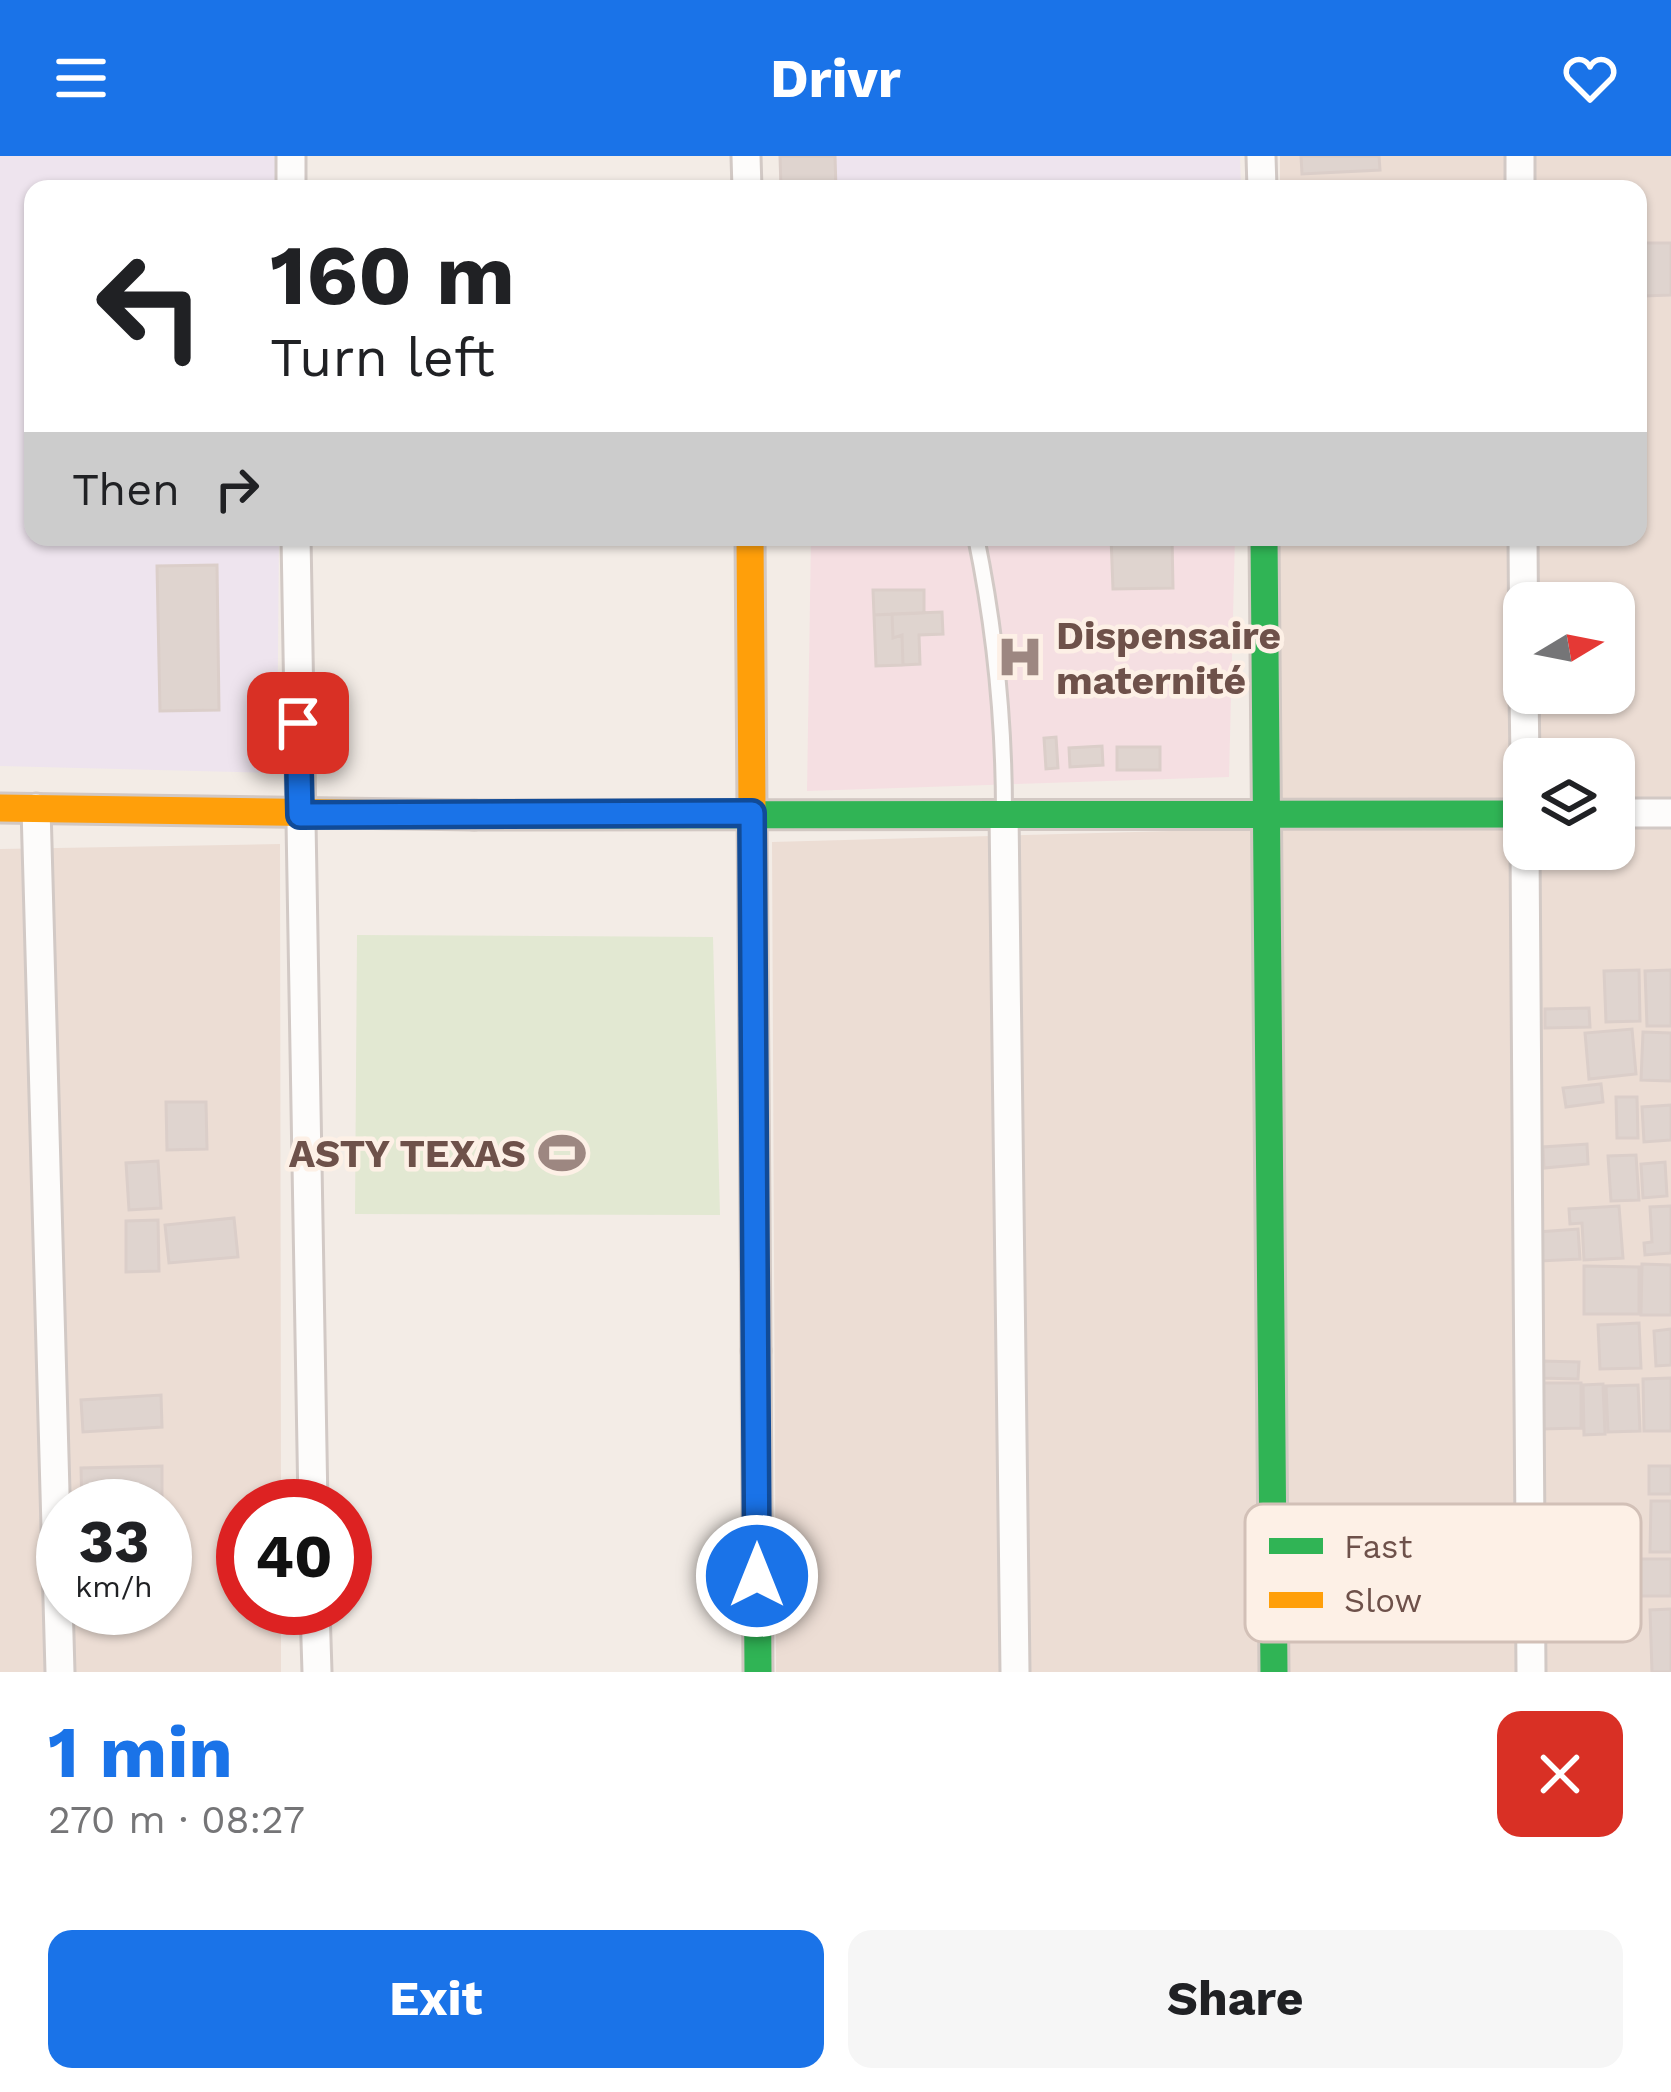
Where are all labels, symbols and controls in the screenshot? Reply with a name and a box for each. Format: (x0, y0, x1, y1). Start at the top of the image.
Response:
icon: menu (48, 45, 114, 111)
icon: heart (1557, 45, 1623, 111)
text: Drivr (770, 47, 901, 110)
text: 160 m (270, 226, 515, 324)
icon: left (72, 228, 228, 384)
text: Turn left (270, 326, 495, 389)
icon: right (204, 456, 270, 522)
text: Then (72, 463, 180, 516)
north arrow (1503, 582, 1635, 714)
map controls (1503, 582, 1635, 870)
place label: Dispensaire maternité (1056, 613, 1281, 703)
hospital icon: Dispensaire maternité (995, 632, 1045, 682)
pin (247, 672, 349, 774)
icon: arrive (265, 690, 331, 756)
button: layers (1503, 738, 1635, 870)
sports icon: ASTY TEXAS (537, 1128, 587, 1178)
place label: ASTY TEXAS (289, 1131, 526, 1176)
speed limit sign: 40 (216, 1479, 372, 1635)
legend (1245, 1504, 1641, 1642)
text: 33 (78, 1506, 150, 1577)
position arrow (694, 1513, 820, 1639)
text: Fast (1344, 1527, 1413, 1566)
text: km/h (75, 1569, 153, 1604)
text: Slow (1344, 1581, 1422, 1620)
text: 1 min (48, 1710, 233, 1794)
button: close (1497, 1711, 1623, 1837)
text: 270 m · 08:27 (48, 1797, 305, 1842)
button: Exit (48, 1930, 824, 2068)
button: Share (848, 1930, 1623, 2068)

